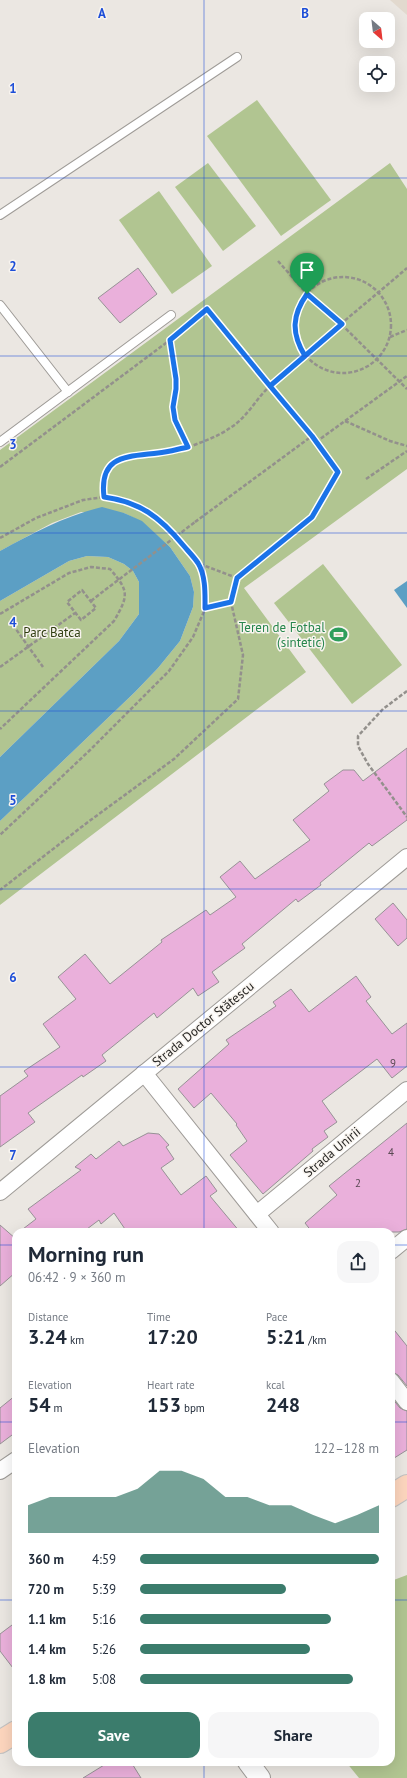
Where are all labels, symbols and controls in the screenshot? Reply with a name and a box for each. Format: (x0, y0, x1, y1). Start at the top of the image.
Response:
text: A (98, 5, 106, 22)
text: B (301, 5, 309, 22)
north arrow (359, 12, 395, 48)
map controls (359, 12, 395, 92)
button: locate (359, 56, 395, 92)
text: 1 (9, 80, 17, 97)
pin (290, 253, 324, 294)
text: 2 (9, 258, 17, 275)
icon: arrive (296, 259, 318, 281)
text: 3 (9, 436, 17, 453)
text: 4 (9, 614, 17, 631)
place label: Teren de Fotbal (sintetic) (239, 619, 325, 651)
park label: Parc Batca (23, 624, 81, 641)
sports icon: Teren de Fotbal (sintetic) (328, 624, 348, 644)
text: 5 (9, 792, 17, 809)
text: 6 (9, 969, 17, 986)
street label: Strada Doctor Stătescu (148, 978, 258, 1070)
house number: 9 (390, 1056, 396, 1070)
street label: Strada Unirii (300, 1123, 364, 1181)
house number: 4 (388, 1145, 394, 1159)
text: 7 (9, 1147, 17, 1164)
house number: 2 (355, 1176, 361, 1190)
text: Morning run (28, 1240, 144, 1268)
button: share (337, 1241, 379, 1283)
text: 06:42 · 9 × 360 m (28, 1269, 125, 1286)
text: Distance (28, 1310, 68, 1324)
text: Time (147, 1310, 171, 1324)
text: Pace (266, 1310, 288, 1324)
text: 3.24 (28, 1324, 67, 1350)
text: 17:20 (147, 1324, 198, 1350)
text: 5:21 (266, 1324, 305, 1350)
text: km (67, 1333, 84, 1347)
text: /km (305, 1333, 326, 1347)
text: Elevation (28, 1378, 72, 1392)
text: Heart rate (147, 1378, 195, 1392)
text: kcal (266, 1378, 285, 1392)
text: 54 (28, 1392, 51, 1418)
text: 153 (147, 1392, 181, 1418)
text: 248 (266, 1392, 300, 1418)
text: m (51, 1401, 63, 1415)
text: bpm (181, 1401, 205, 1415)
text: Elevation (28, 1440, 80, 1457)
text: 122–128 m (314, 1440, 379, 1457)
text: 360 m (28, 1551, 64, 1568)
text: 4:59 (92, 1551, 116, 1568)
text: 720 m (28, 1581, 64, 1598)
text: 5:39 (92, 1581, 116, 1598)
text: 1.1 km (28, 1611, 66, 1628)
text: 5:16 (92, 1611, 116, 1628)
text: 1.4 km (28, 1641, 66, 1658)
text: 5:26 (92, 1641, 116, 1658)
text: 1.8 km (28, 1671, 66, 1688)
text: 5:08 (92, 1671, 116, 1688)
button: Save (28, 1712, 200, 1758)
button: Share (208, 1712, 379, 1758)

